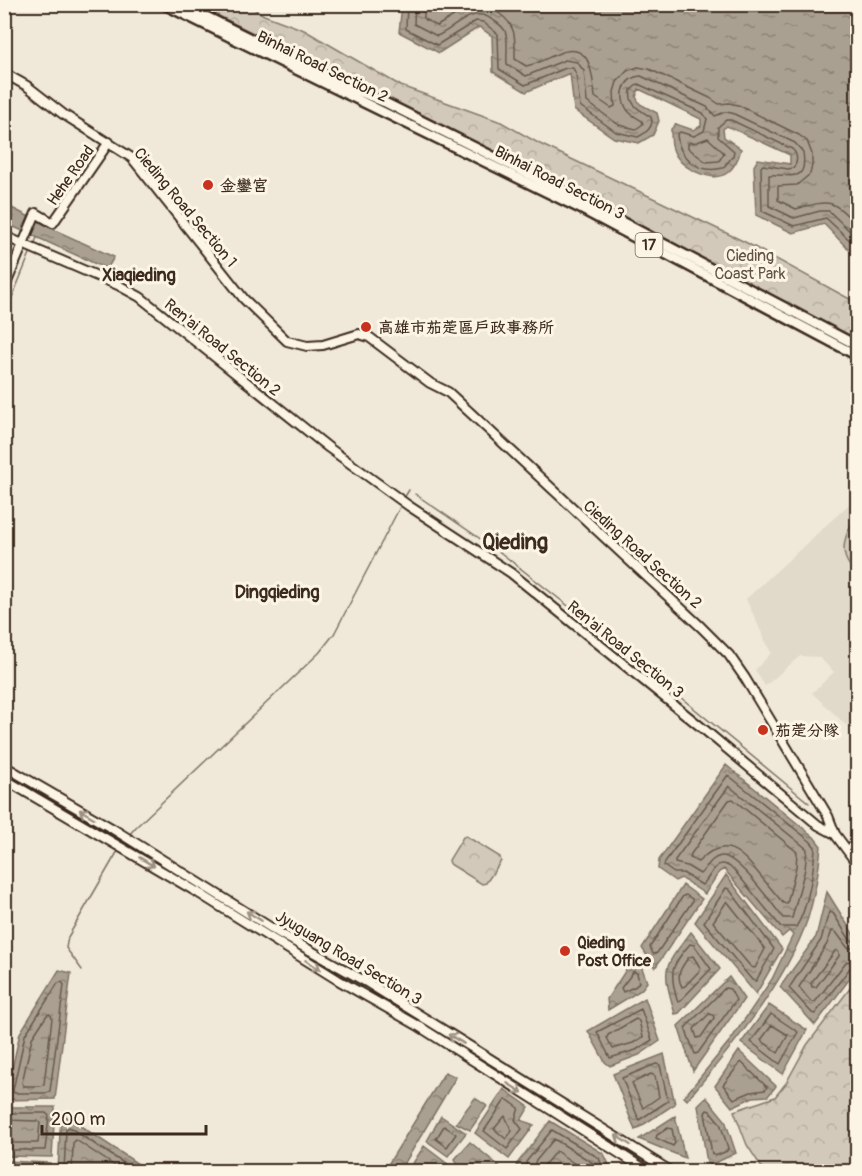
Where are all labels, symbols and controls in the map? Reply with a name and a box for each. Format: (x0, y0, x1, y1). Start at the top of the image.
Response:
street label: Binhai Road Section 2 (254, 27, 391, 107)
street label: Hehe Road (43, 141, 99, 210)
street label: Binhai Road Section 3 (491, 141, 628, 224)
street label: Cieding Road Section 1 (129, 144, 241, 272)
place label: 金鑾宮 (220, 176, 268, 196)
marker: 金鑾宮 (201, 178, 215, 192)
road number: 17 (636, 233, 662, 257)
park label: Cieding Coast Park (715, 246, 786, 284)
district label: Xiaqieding (102, 264, 176, 287)
street label: Ren'ai Road Section 2 (160, 295, 285, 401)
place label: 高雄市茄萣區戶政事務所 (378, 318, 554, 338)
marker: 高雄市茄萣區戶政事務所 (359, 320, 373, 334)
street label: Cieding Road Section 2 (579, 496, 706, 613)
district label: Qieding (482, 528, 548, 556)
district label: Dingqieding (234, 581, 320, 604)
street label: Ren'ai Road Section 3 (563, 597, 688, 703)
place label: 茄萣分隊 (775, 721, 839, 741)
marker: 茄萣分隊 (756, 723, 770, 737)
one-way arrow (79, 808, 96, 820)
one-way arrow (138, 857, 155, 869)
street label: Jyuguang Road Section 3 (272, 906, 425, 1010)
one-way arrow (245, 910, 262, 923)
place label: Qieding Post Office (577, 933, 652, 971)
marker: Qieding Post Office (558, 944, 572, 958)
one-way arrow (304, 959, 321, 971)
one-way arrow (448, 1032, 465, 1044)
one-way arrow (506, 1082, 523, 1094)
scale bar (42, 1098, 206, 1136)
text: 200 m (51, 1108, 106, 1131)
one-way arrow (615, 1134, 632, 1146)

